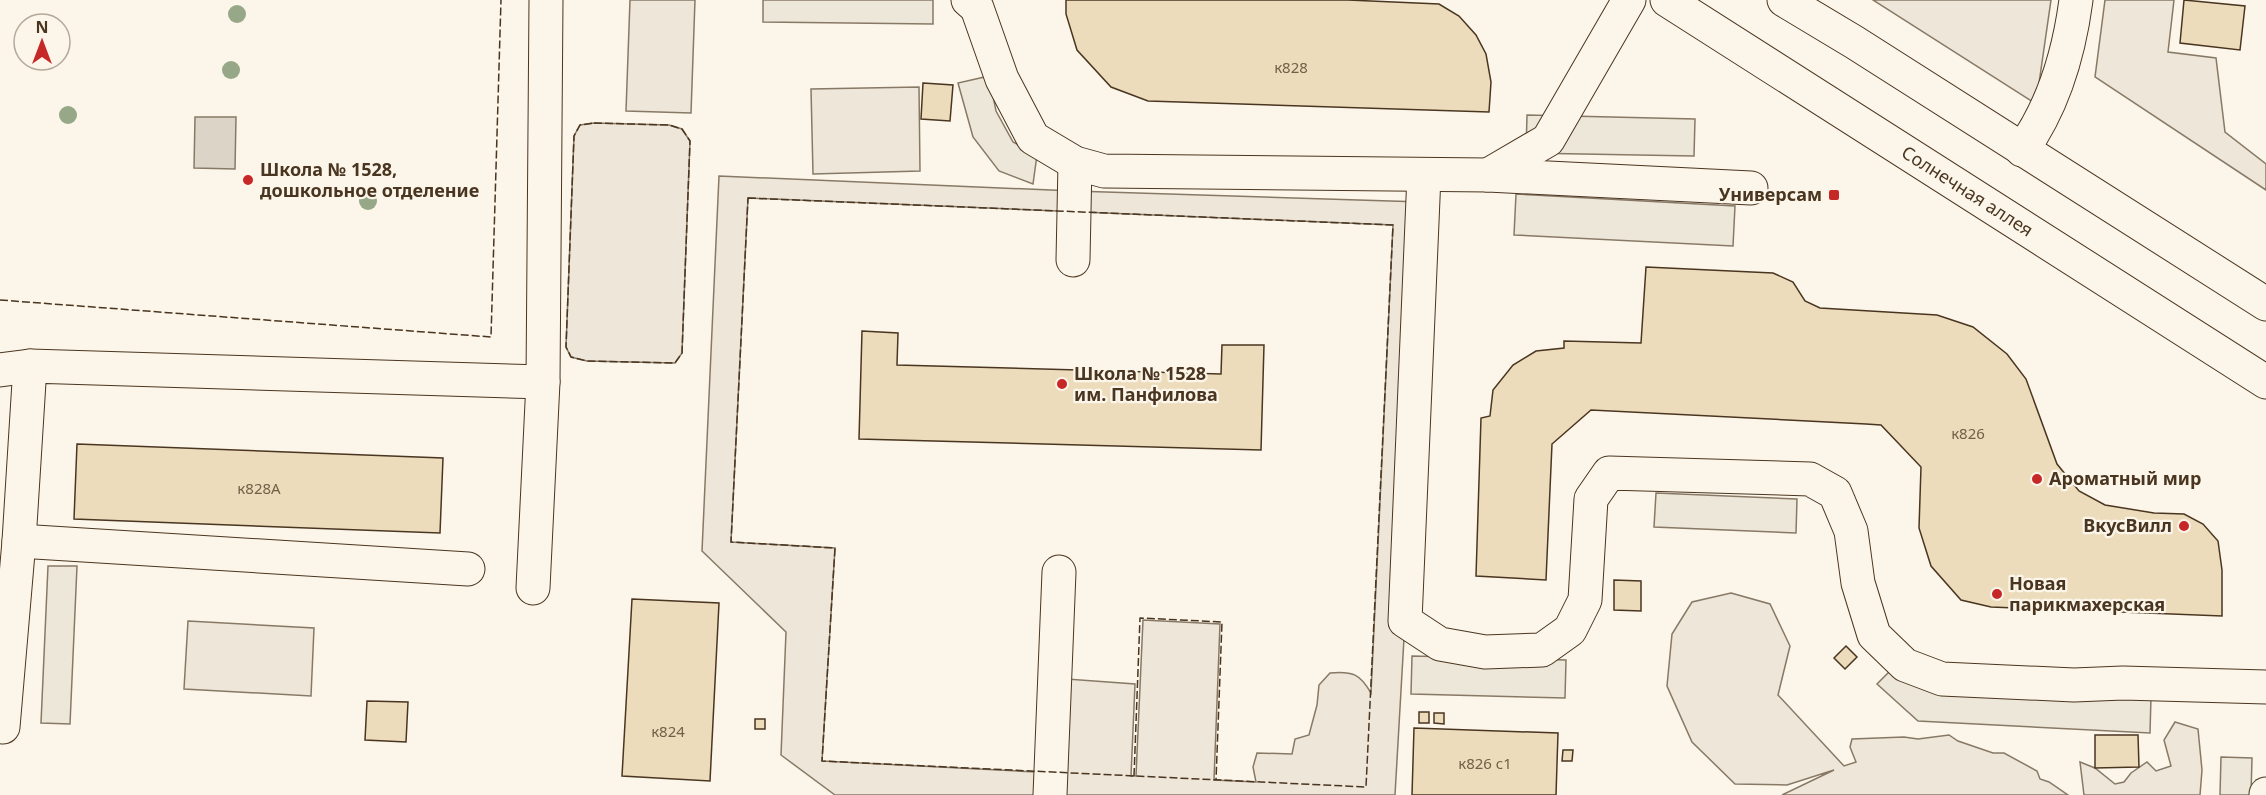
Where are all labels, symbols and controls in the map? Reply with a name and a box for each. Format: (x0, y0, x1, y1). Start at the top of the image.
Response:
north arrow (12, 12, 72, 72)
text: N (35, 16, 49, 38)
house number: к828 (1274, 57, 1308, 77)
street label: Солнечная аллея (1897, 140, 2038, 241)
place label: Школа № 1528, дошкольное отделение (260, 157, 479, 202)
marker: Школа № 1528, дошкольное отделение (241, 173, 255, 187)
place label: Универсам (1719, 182, 1822, 206)
marker: Универсам (1827, 188, 1841, 202)
place label: Школа № 1528 им. Панфилова (1074, 361, 1218, 406)
marker: Школа № 1528 им. Панфилова (1055, 377, 1069, 391)
house number: к826 (1951, 423, 1985, 443)
place label: Ароматный мир (2049, 466, 2201, 490)
marker: Ароматный мир (2030, 472, 2044, 486)
house number: к828А (237, 478, 281, 498)
place label: ВкусВилл (2083, 513, 2172, 537)
marker: ВкусВилл (2177, 519, 2191, 533)
place label: Новая парикмахерская (2009, 571, 2165, 616)
marker: Новая парикмахерская (1990, 587, 2004, 601)
house number: к824 (651, 721, 685, 741)
house number: к826 с1 (1458, 753, 1512, 773)

